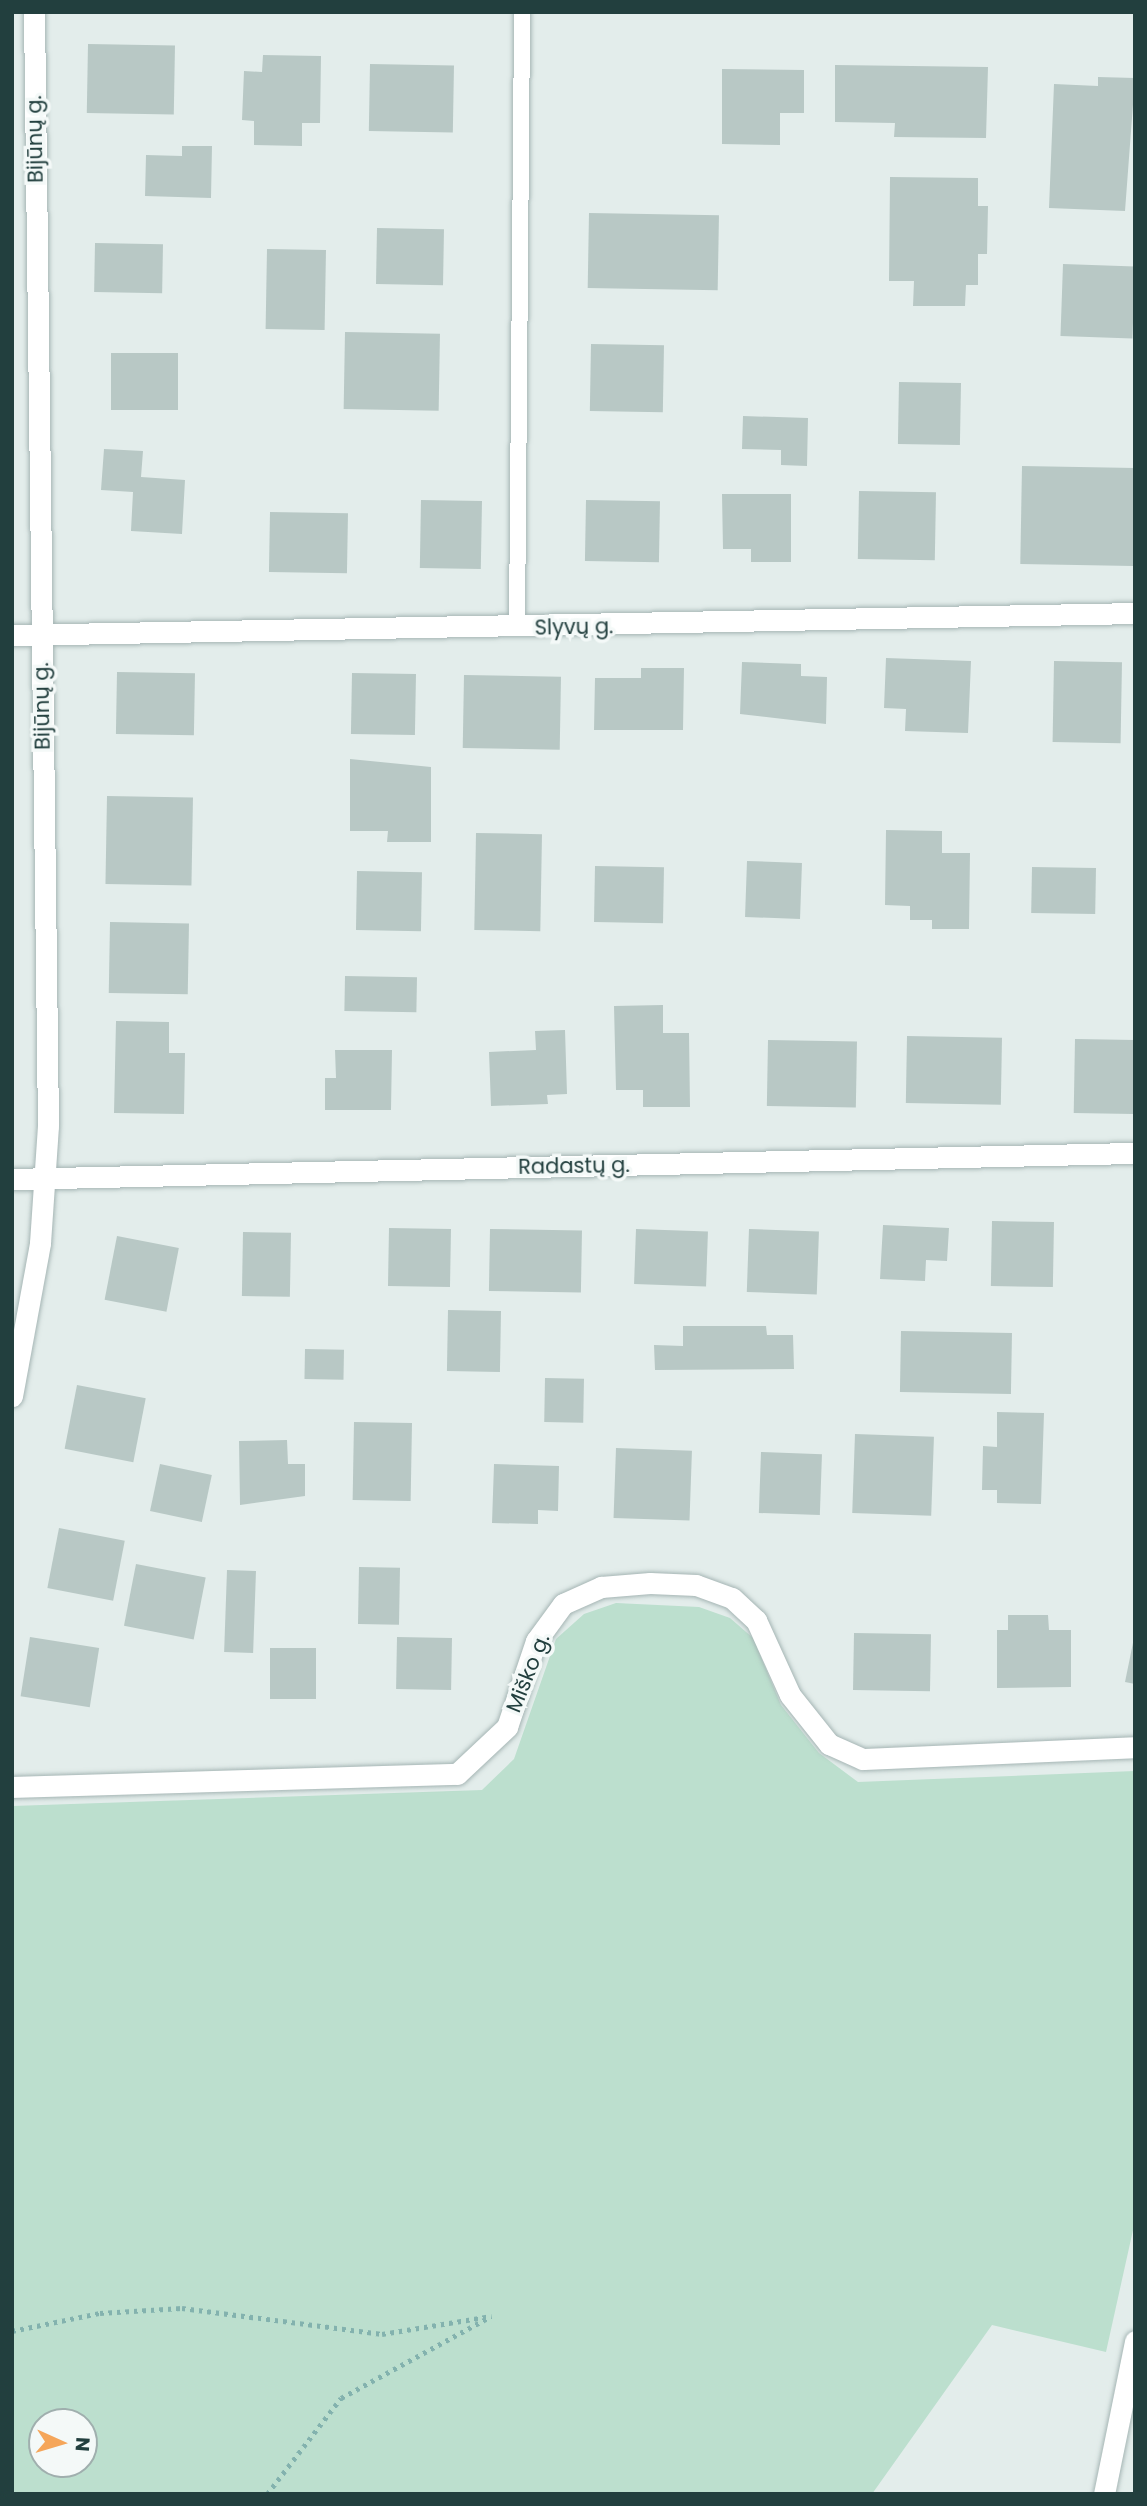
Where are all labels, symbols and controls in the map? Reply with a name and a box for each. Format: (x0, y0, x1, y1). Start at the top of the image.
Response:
street label: Bijūnų g. (22, 95, 48, 183)
street label: Slyvų g. (534, 614, 614, 640)
street label: Bijūnų g. (29, 662, 55, 750)
street label: Radastų g. (518, 1152, 630, 1180)
street label: Miško g. (501, 1630, 555, 1716)
north arrow (28, 2408, 98, 2478)
text: N (68, 2436, 96, 2452)

